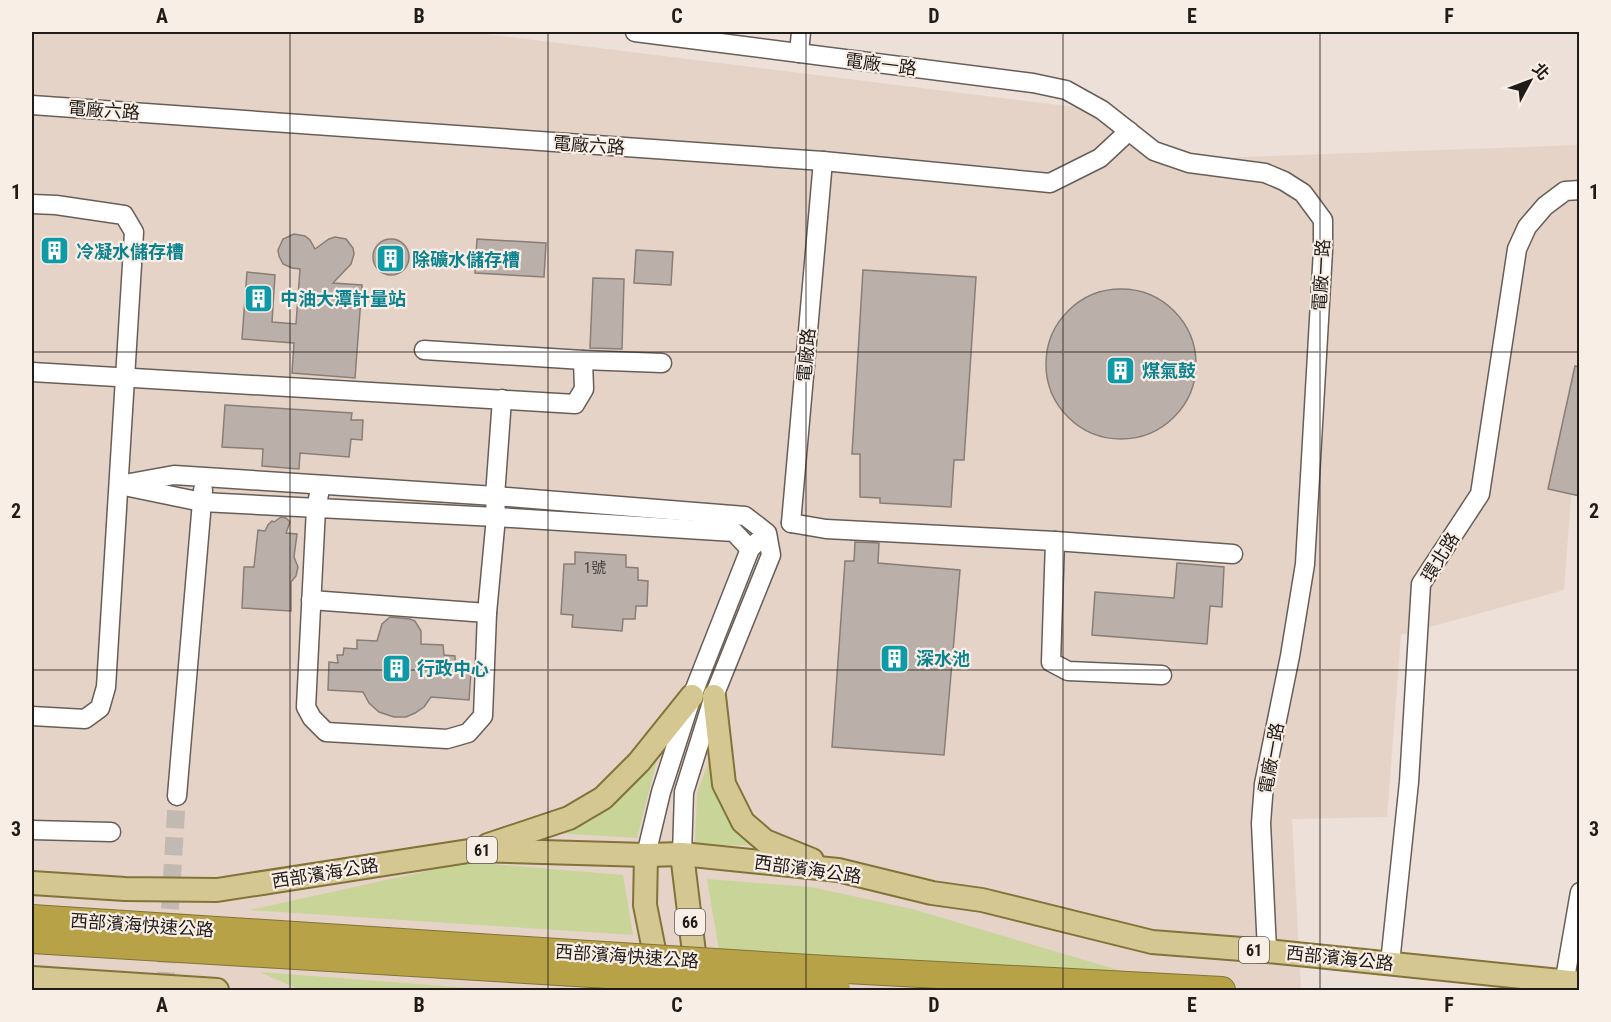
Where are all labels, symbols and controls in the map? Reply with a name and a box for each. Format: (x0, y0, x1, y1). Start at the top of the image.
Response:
text: A (156, 4, 168, 28)
text: B (413, 4, 425, 28)
text: C (671, 4, 683, 28)
text: D (928, 4, 940, 28)
text: E (1187, 4, 1197, 28)
text: F (1444, 4, 1454, 28)
street label: 電廠一路 (844, 49, 918, 79)
north arrow (1500, 51, 1560, 111)
text: 北 (1529, 59, 1553, 84)
street label: 電廠六路 (67, 97, 141, 123)
street label: 電廠六路 (552, 132, 626, 158)
text: 1 (11, 180, 21, 204)
text: 1 (1589, 180, 1599, 204)
building icon: 冷凝水儲存槽 (39, 235, 71, 267)
street label: 電廠一路 (1309, 238, 1333, 312)
place label: 冷凝水儲存槽 (76, 241, 184, 262)
building icon: 除礦水儲存槽 (375, 243, 407, 275)
place label: 除礦水儲存槽 (412, 249, 520, 270)
building icon: 中油大潭計量站 (243, 282, 275, 314)
place label: 中油大潭計量站 (280, 288, 406, 309)
street label: 電廠路 (793, 327, 819, 383)
building icon: 煤氣鼓 (1105, 354, 1137, 386)
place label: 煤氣鼓 (1142, 360, 1196, 381)
text: 2 (11, 499, 21, 523)
text: 2 (1589, 499, 1599, 523)
street label: 環北路 (1417, 529, 1463, 585)
house number: 1號 (584, 559, 606, 577)
building icon: 深水池 (879, 642, 911, 674)
place label: 深水池 (916, 648, 970, 669)
building icon: 行政中心 (380, 652, 412, 684)
place label: 行政中心 (417, 658, 489, 679)
street label: 電廠一路 (1254, 721, 1288, 795)
text: 3 (11, 817, 21, 841)
text: 3 (1589, 817, 1599, 841)
road number: 61 (467, 837, 497, 863)
street label: 西部濱海公路 (753, 851, 863, 887)
street label: 西部濱海公路 (270, 854, 380, 892)
road number: 66 (675, 909, 705, 935)
street label: 西部濱海快速公路 (69, 910, 215, 940)
road number: 61 (1239, 937, 1269, 963)
street label: 西部濱海快速公路 (554, 941, 700, 971)
street label: 西部濱海公路 (1285, 942, 1395, 974)
text: A (156, 993, 168, 1017)
text: B (413, 993, 425, 1017)
text: C (671, 993, 683, 1017)
text: D (928, 993, 940, 1017)
text: E (1187, 993, 1197, 1017)
text: F (1444, 993, 1454, 1017)

